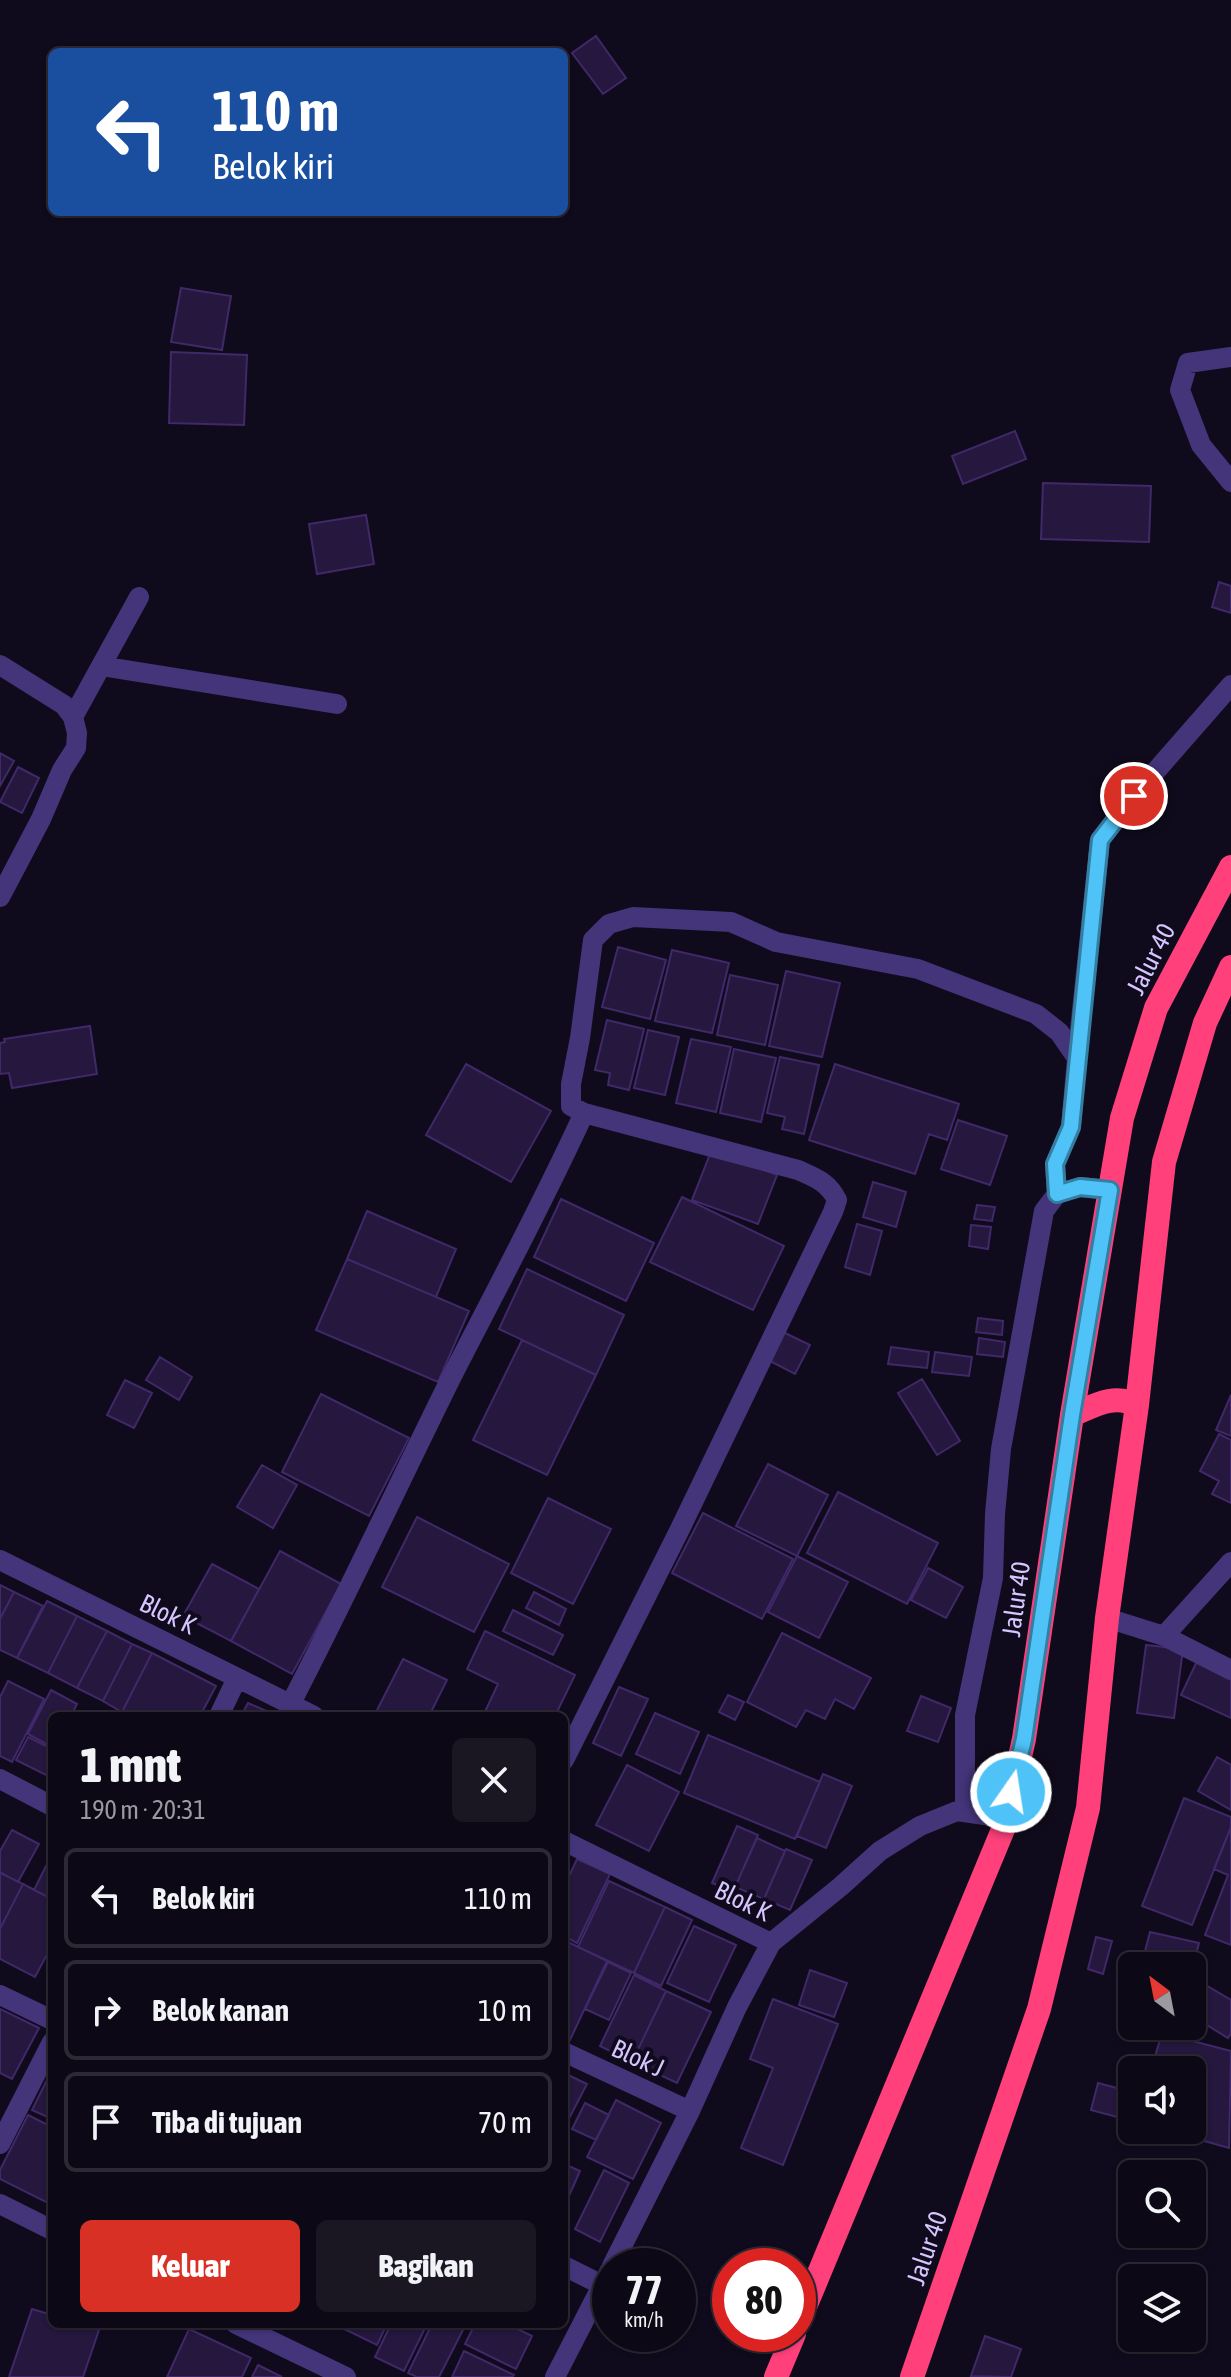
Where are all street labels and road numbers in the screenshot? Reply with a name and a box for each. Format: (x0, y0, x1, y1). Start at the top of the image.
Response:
street label: Jalur 40 (1120, 919, 1182, 999)
street label: Jalur 40 (996, 1560, 1036, 1638)
street label: Blok K (135, 1588, 201, 1641)
street label: Blok K (710, 1875, 776, 1928)
street label: Blok J (607, 2033, 669, 2083)
street label: Jalur 40 (901, 2207, 953, 2289)

